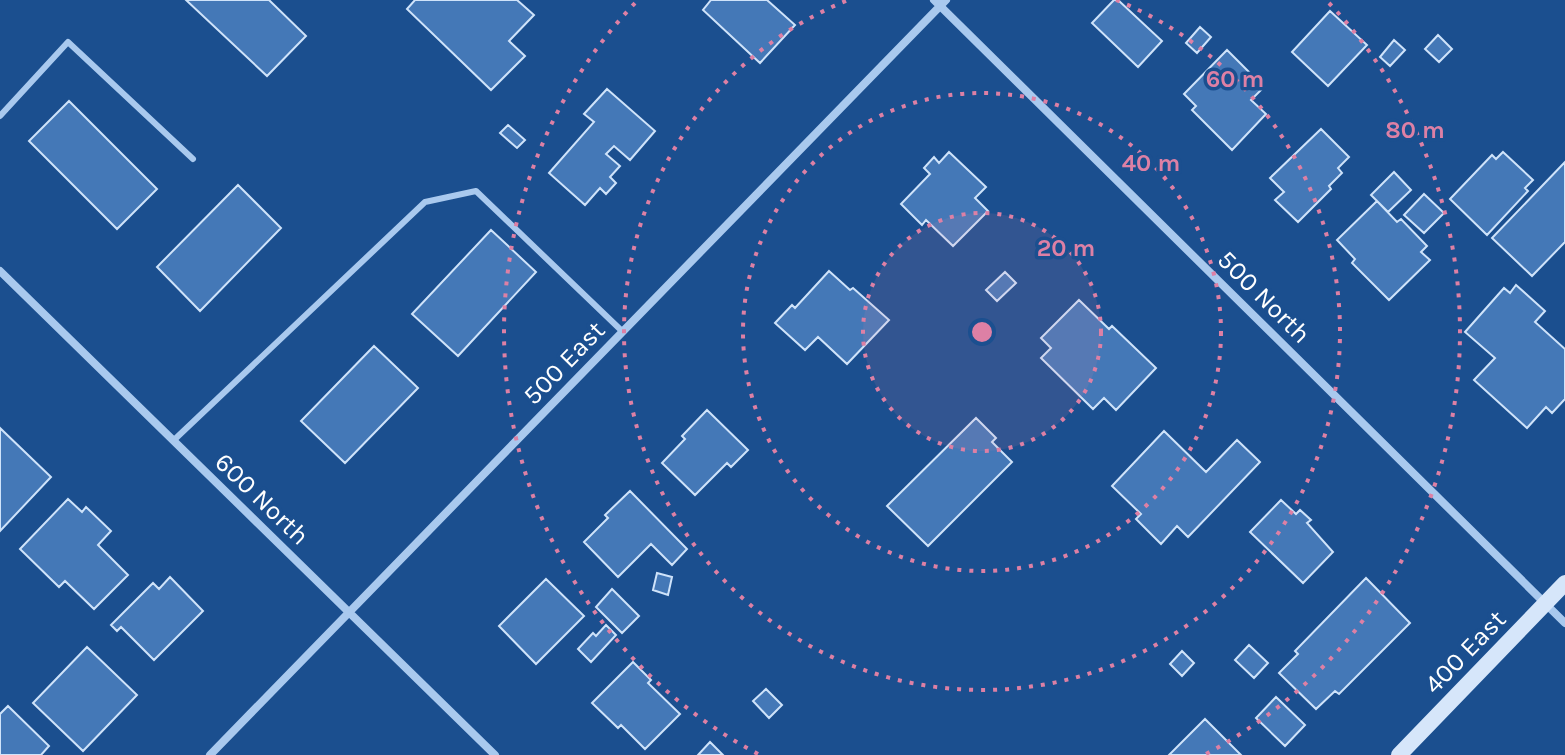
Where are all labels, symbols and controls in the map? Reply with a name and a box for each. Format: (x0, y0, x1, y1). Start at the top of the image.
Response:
text: 60 m (1206, 65, 1264, 93)
text: 80 m (1385, 116, 1445, 144)
text: 40 m (1122, 149, 1180, 177)
text: 20 m (1037, 234, 1095, 262)
street label: 500 North (1211, 244, 1317, 350)
street label: 500 East (517, 315, 611, 411)
centre of rings (968, 318, 996, 346)
street label: 600 North (209, 447, 315, 551)
street label: 400 East (1418, 604, 1512, 700)

